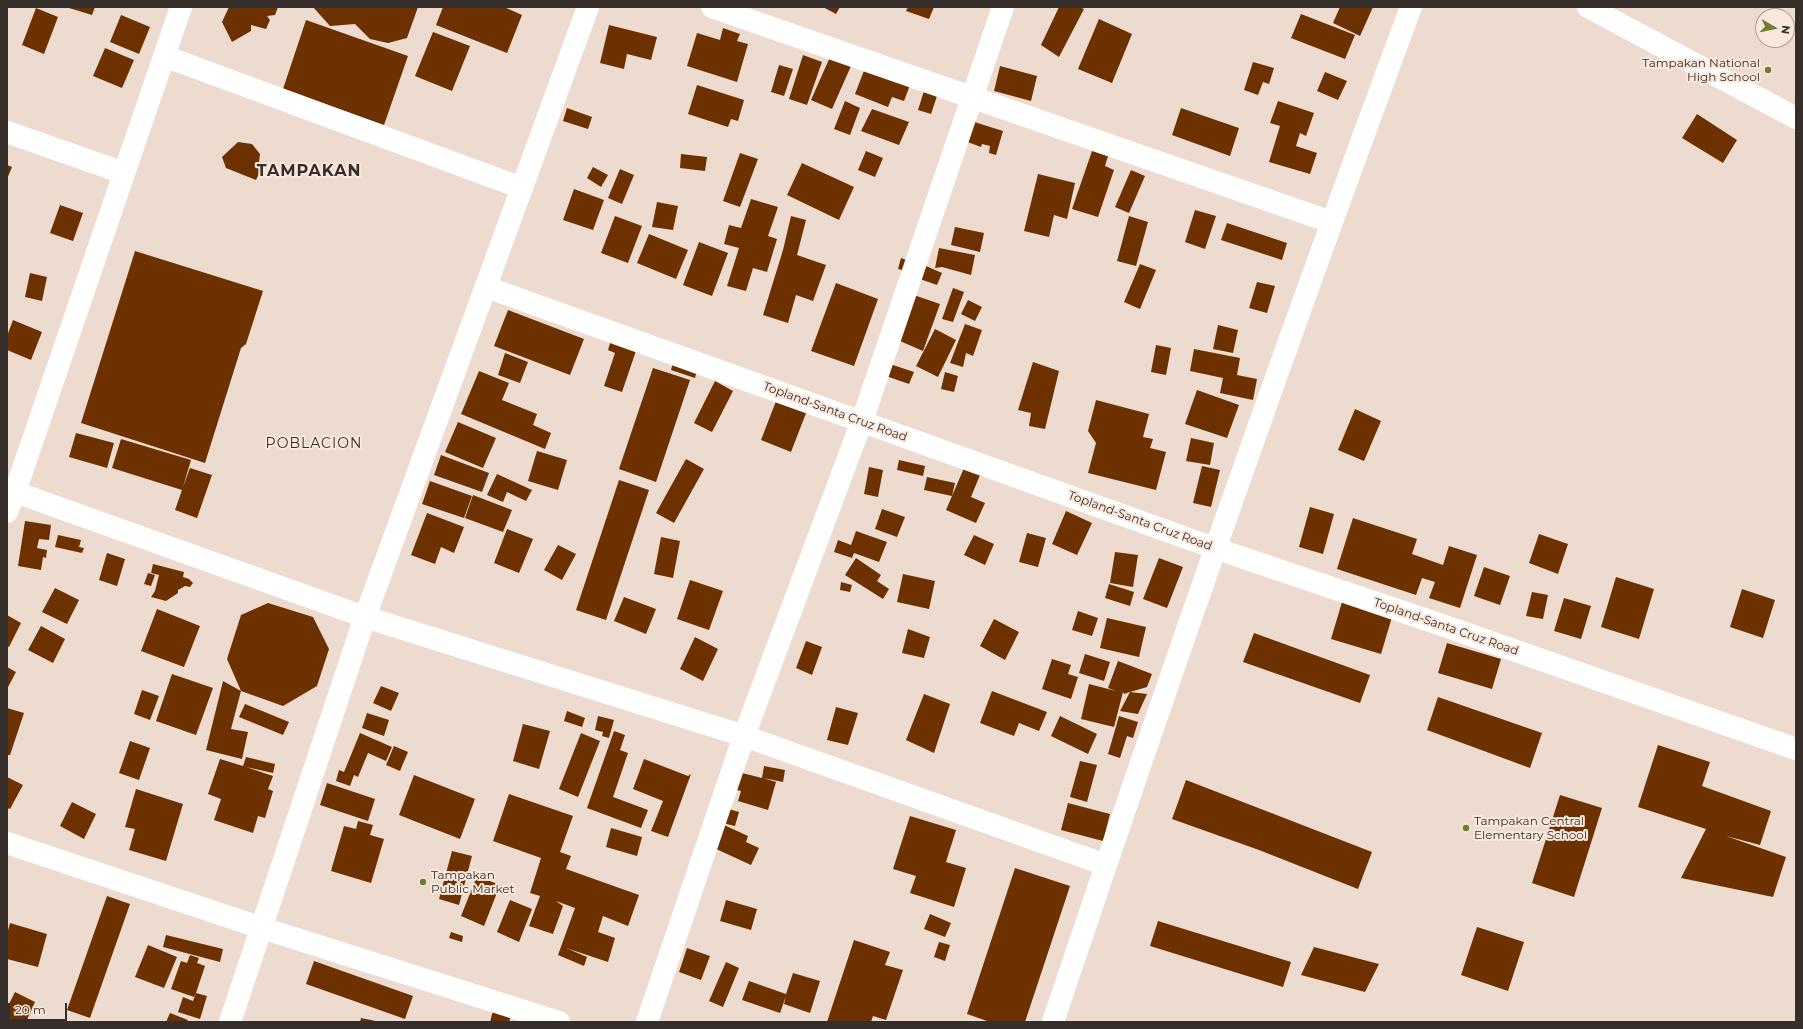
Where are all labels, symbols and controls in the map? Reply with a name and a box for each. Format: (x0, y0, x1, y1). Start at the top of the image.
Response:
north arrow (1755, 8, 1795, 48)
text: N (1778, 24, 1793, 35)
place label: Tampakan National High School (1642, 56, 1760, 84)
marker: Tampakan National High School (1763, 65, 1773, 75)
district label: TAMPAKAN (257, 161, 361, 181)
street label: Topland-Santa Cruz Road (761, 379, 909, 445)
district label: POBLACION (266, 436, 362, 452)
street label: Topland-Santa Cruz Road (1066, 488, 1214, 554)
street label: Topland-Santa Cruz Road (1372, 595, 1520, 659)
place label: Tampakan Central Elementary School (1474, 814, 1587, 842)
marker: Tampakan Central Elementary School (1461, 823, 1471, 833)
place label: Tampakan Public Market (431, 868, 514, 896)
marker: Tampakan Public Market (418, 877, 428, 887)
scale bar (10, 995, 69, 1021)
text: 20 m (15, 1002, 46, 1017)

